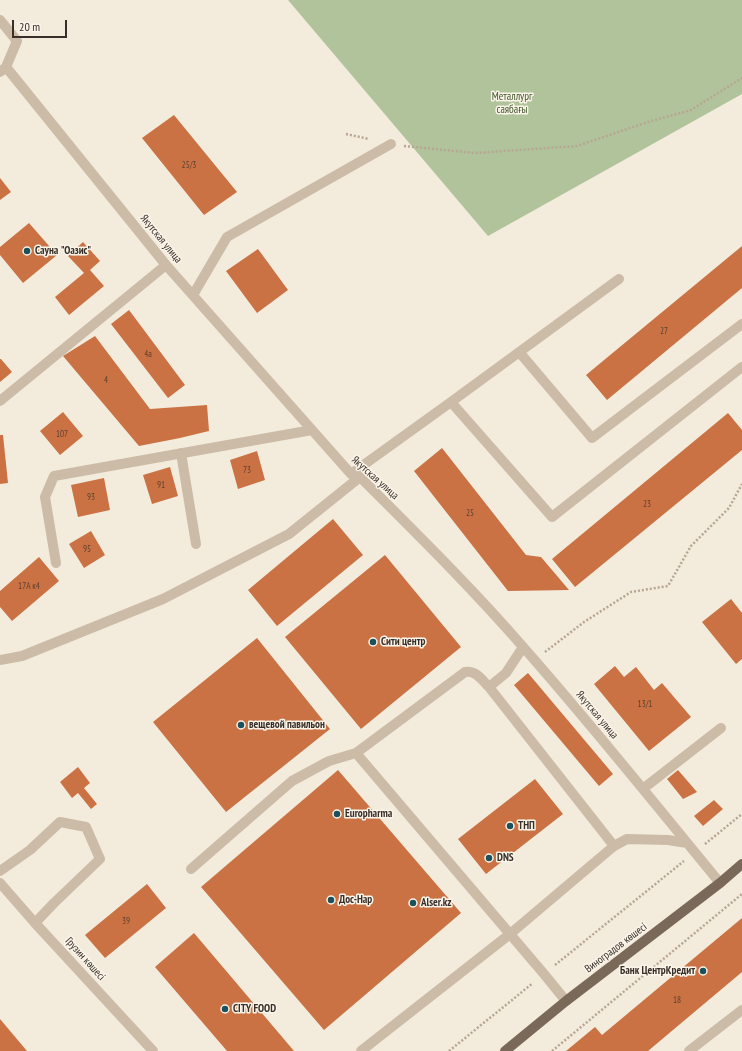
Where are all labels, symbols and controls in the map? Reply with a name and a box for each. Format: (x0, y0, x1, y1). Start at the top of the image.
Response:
scale bar (14, 12, 69, 38)
text: 20 m (19, 19, 40, 34)
park label: Металлург саябағы (492, 90, 532, 116)
house number: 25/3 (182, 160, 196, 170)
street label: Якутская улица (137, 212, 185, 266)
place label: Сауна "Оазис" (35, 244, 91, 258)
marker: Сауна "Оазис" (22, 246, 32, 256)
house number: 27 (660, 326, 668, 336)
house number: 4а (144, 349, 152, 359)
house number: 4 (104, 375, 108, 385)
house number: 107 (56, 429, 68, 439)
street label: Якутская улица (349, 453, 401, 503)
house number: 73 (243, 465, 251, 475)
house number: 91 (157, 480, 165, 490)
house number: 93 (87, 492, 95, 502)
house number: 23 (643, 499, 651, 509)
house number: 25 (466, 508, 474, 518)
house number: 95 (83, 544, 91, 554)
house number: 17А к4 (18, 581, 40, 591)
place label: Сити центр (381, 635, 425, 649)
marker: Сити центр (368, 637, 378, 647)
street label: Якутская улица (573, 688, 621, 742)
house number: 13/1 (638, 699, 652, 709)
place label: вещевой павильон (249, 718, 325, 732)
marker: вещевой павильон (236, 720, 246, 730)
place label: Europharma (345, 807, 392, 821)
marker: Europharma (332, 809, 342, 819)
place label: ТНП (518, 819, 535, 833)
marker: ТНП (505, 821, 515, 831)
place label: DNS (497, 851, 514, 865)
marker: DNS (484, 853, 494, 863)
place label: Дос-Нар (339, 893, 372, 907)
marker: Дос-Нар (326, 895, 336, 905)
place label: Alser.kz (421, 896, 451, 910)
marker: Alser.kz (408, 898, 418, 908)
house number: 39 (122, 916, 130, 926)
street label: Виноградов көшесі (582, 920, 650, 976)
street label: Грузин көшесі (62, 935, 108, 983)
place label: Банк ЦентрКредит (620, 964, 695, 978)
marker: Банк ЦентрКредит (698, 966, 708, 976)
house number: 18 (673, 995, 681, 1005)
place label: CITY FOOD (233, 1002, 276, 1016)
marker: CITY FOOD (220, 1004, 230, 1014)

